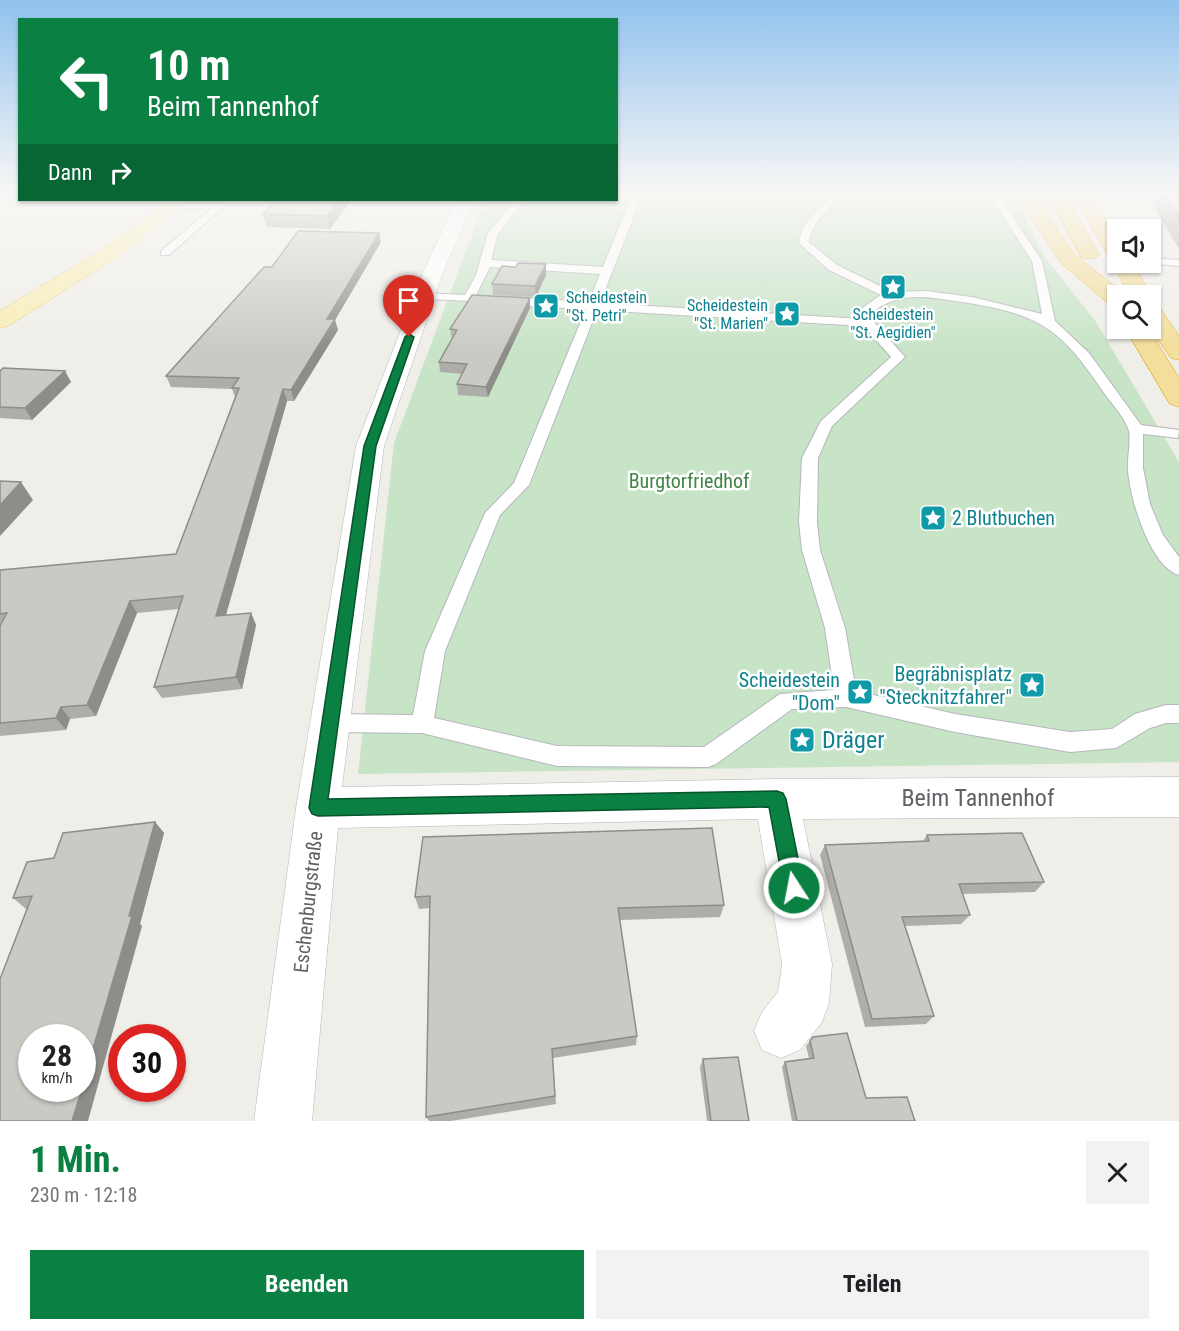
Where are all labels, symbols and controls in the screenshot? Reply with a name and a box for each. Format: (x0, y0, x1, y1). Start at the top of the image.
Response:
text: 10 m (147, 41, 230, 90)
icon: left (48, 42, 126, 120)
text: Beim Tannenhof (147, 91, 319, 123)
icon: right (104, 156, 137, 189)
text: Dann (48, 160, 92, 185)
map controls (1107, 219, 1161, 339)
button: sound (1107, 219, 1161, 273)
place icon: Scheidestein "St. Aegidien" (878, 272, 908, 302)
pin (383, 275, 434, 337)
icon: arrive (392, 284, 425, 317)
button: search (1107, 285, 1161, 339)
place label: Scheidestein "St. Petri" (566, 288, 647, 325)
place icon: Scheidestein "St. Petri" (531, 291, 561, 321)
place label: Scheidestein "St. Marien" (687, 296, 768, 333)
place icon: Scheidestein "St. Marien" (772, 299, 802, 329)
place label: Scheidestein "St. Aegidien" (850, 305, 936, 342)
park label: Burgtorfriedhof (629, 469, 750, 493)
place icon: 2 Blutbuchen (918, 503, 948, 533)
place label: 2 Blutbuchen (952, 506, 1055, 530)
place label: Begräbnisplatz "Stecknitzfahrer" (879, 662, 1012, 709)
place label: Scheidestein "Dom" (739, 668, 840, 715)
place icon: Begräbnisplatz "Stecknitzfahrer" (1017, 670, 1047, 700)
place icon: Scheidestein "Dom" (845, 677, 875, 707)
place icon: Dräger (787, 725, 817, 755)
place label: Dräger (822, 726, 884, 754)
street label: Beim Tannenhof (902, 784, 1055, 812)
street label: Eschenburgstraße (289, 830, 327, 974)
position arrow (762, 856, 826, 920)
speed limit sign: 30 (108, 1024, 186, 1102)
text: 28 (42, 1038, 72, 1073)
text: km/h (42, 1069, 72, 1087)
text: 1 Min. (30, 1139, 121, 1181)
button: close (1086, 1141, 1149, 1204)
text: 230 m · 12:18 (30, 1183, 137, 1207)
button: Beenden (30, 1250, 584, 1319)
button: Teilen (596, 1250, 1149, 1319)

